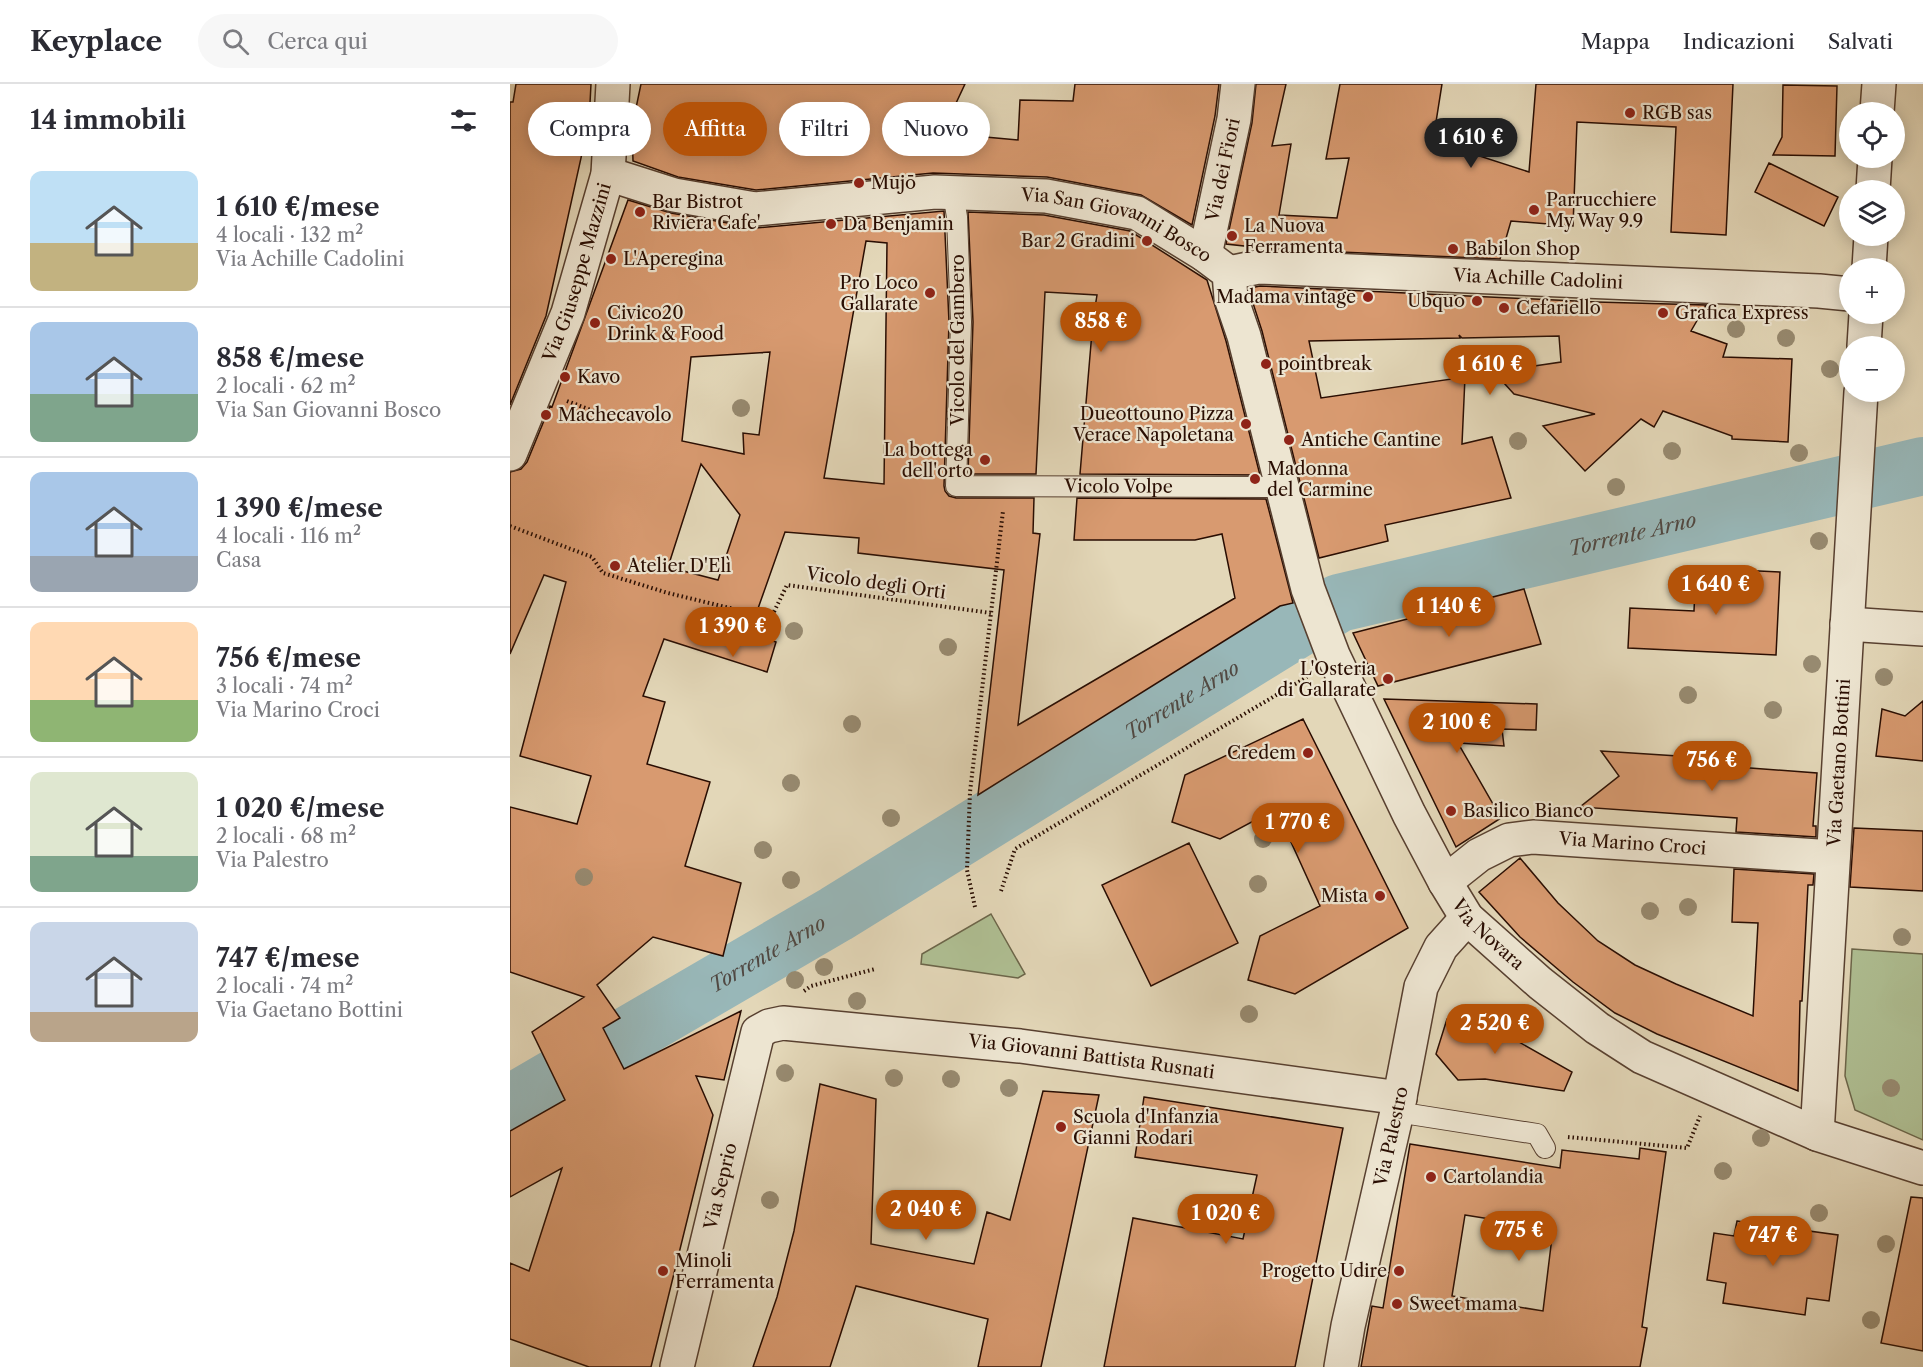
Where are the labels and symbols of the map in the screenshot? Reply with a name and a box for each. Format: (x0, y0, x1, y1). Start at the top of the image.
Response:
place label: RGB sas (1642, 102, 1712, 124)
marker: RGB sas (1623, 106, 1637, 120)
street label: Via dei Fiori (1201, 116, 1245, 225)
pin: 1 610 € (1416, 118, 1526, 169)
place label: Mujō (871, 172, 916, 194)
marker: Mujō (852, 176, 866, 190)
street label: Via Giuseppe Mazzini (538, 180, 616, 366)
street label: Via San Giovanni Bosco (1020, 184, 1216, 267)
place label: Parrucchiere My Way 9.9 (1546, 189, 1657, 232)
place label: Bar Bistrot Riviera Cafe' (652, 191, 761, 234)
marker: Parrucchiere My Way 9.9 (1527, 203, 1541, 217)
marker: Bar Bistrot Riviera Cafe' (633, 205, 647, 219)
place label: Da Benjamin (843, 213, 954, 235)
place label: La Nuova Ferramenta (1244, 215, 1344, 258)
marker: Da Benjamin (824, 217, 838, 231)
marker: La Nuova Ferramenta (1225, 229, 1239, 243)
place label: Bar 2 Gradini (1021, 230, 1136, 252)
marker: Bar 2 Gradini (1140, 234, 1154, 248)
place label: Babilon Shop (1465, 238, 1580, 260)
marker: Babilon Shop (1446, 242, 1460, 256)
place label: L'Aperegina (623, 248, 724, 270)
marker: L'Aperegina (604, 252, 618, 266)
street label: Vicolo del Gambero (947, 254, 969, 427)
street label: Via Achille Cadolini (1452, 264, 1624, 294)
place label: Pro Loco Gallarate (840, 272, 918, 315)
marker: Pro Loco Gallarate (923, 286, 937, 300)
place label: Madama vintage (1216, 286, 1356, 308)
marker: Madama vintage (1361, 290, 1375, 304)
place label: Ubquo (1407, 290, 1465, 312)
marker: Ubquo (1470, 294, 1484, 308)
place label: Cefariello (1516, 297, 1601, 319)
marker: Cefariello (1497, 301, 1511, 315)
place label: Civico20 Drink & Food (607, 302, 724, 345)
pin: 858 € (1059, 302, 1143, 353)
place label: Grafica Express (1675, 302, 1808, 324)
marker: Grafica Express (1656, 306, 1670, 320)
marker: Civico20 Drink & Food (588, 316, 602, 330)
pin: 1 610 € (1435, 345, 1545, 396)
place label: pointbreak (1278, 353, 1373, 375)
marker: pointbreak (1259, 357, 1273, 371)
place label: Kavo (577, 366, 620, 388)
marker: Kavo (558, 370, 572, 384)
place label: Dueottouno Pizza Verace Napoletana (1072, 403, 1234, 446)
place label: Machecavolo (558, 404, 671, 426)
marker: Machecavolo (539, 408, 553, 422)
marker: Dueottouno Pizza Verace Napoletana (1239, 417, 1253, 431)
place label: Antiche Cantine (1300, 429, 1441, 451)
marker: Antiche Cantine (1282, 433, 1296, 447)
place label: La bottega dell'orto (884, 439, 974, 482)
marker: La bottega dell'orto (978, 453, 992, 467)
place label: Madonna del Carmine (1267, 458, 1373, 501)
marker: Madonna del Carmine (1248, 472, 1262, 486)
street label: Vicolo Volpe (1063, 475, 1173, 498)
water label: Torrente Arno (1566, 508, 1699, 561)
place label: Atelier D'Elì (626, 555, 732, 577)
marker: Atelier D'Elì (608, 559, 622, 573)
street label: Vicolo degli Orti (804, 562, 948, 604)
pin: 1 640 € (1661, 565, 1771, 616)
pin: 1 140 € (1394, 587, 1504, 638)
pin: 1 390 € (678, 607, 788, 658)
water label: Torrente Arno (1120, 656, 1244, 745)
place label: L'Osteria di Gallarate (1277, 658, 1376, 701)
marker: L'Osteria di Gallarate (1381, 672, 1395, 686)
street label: Via Gaetano Bottini (1823, 677, 1855, 848)
pin: 2 100 € (1402, 703, 1512, 754)
pin: 756 € (1670, 741, 1754, 792)
place label: Credem (1227, 742, 1296, 764)
marker: Credem (1301, 746, 1315, 760)
place label: Basilico Bianco (1463, 800, 1594, 822)
pin: 1 770 € (1243, 803, 1353, 854)
marker: Basilico Bianco (1444, 804, 1458, 818)
street label: Via Marino Croci (1557, 828, 1707, 860)
place label: Mista (1321, 885, 1368, 907)
marker: Mista (1373, 889, 1387, 903)
street label: Via Novara (1446, 894, 1529, 975)
water label: Torrente Arno (705, 911, 830, 997)
pin: 2 520 € (1440, 1004, 1550, 1055)
street label: Via Giovanni Battista Rusnati (967, 1030, 1217, 1084)
street label: Via Palestro (1369, 1085, 1413, 1189)
place label: Scuola d'Infanzia Gianni Rodari (1073, 1106, 1220, 1149)
marker: Scuola d'Infanzia Gianni Rodari (1054, 1120, 1068, 1134)
street label: Via Seprio (699, 1141, 742, 1233)
place label: Cartolandia (1443, 1166, 1544, 1188)
marker: Cartolandia (1424, 1170, 1438, 1184)
pin: 2 040 € (871, 1190, 981, 1241)
pin: 1 020 € (1171, 1194, 1281, 1245)
pin: 775 € (1477, 1211, 1561, 1262)
pin: 747 € (1731, 1216, 1815, 1267)
place label: Minoli Ferramenta (675, 1250, 775, 1293)
place label: Progetto Udire (1261, 1260, 1387, 1282)
marker: Minoli Ferramenta (656, 1264, 670, 1278)
marker: Progetto Udire (1392, 1264, 1406, 1278)
place label: Sweet mama (1409, 1293, 1518, 1315)
marker: Sweet mama (1390, 1297, 1404, 1311)

